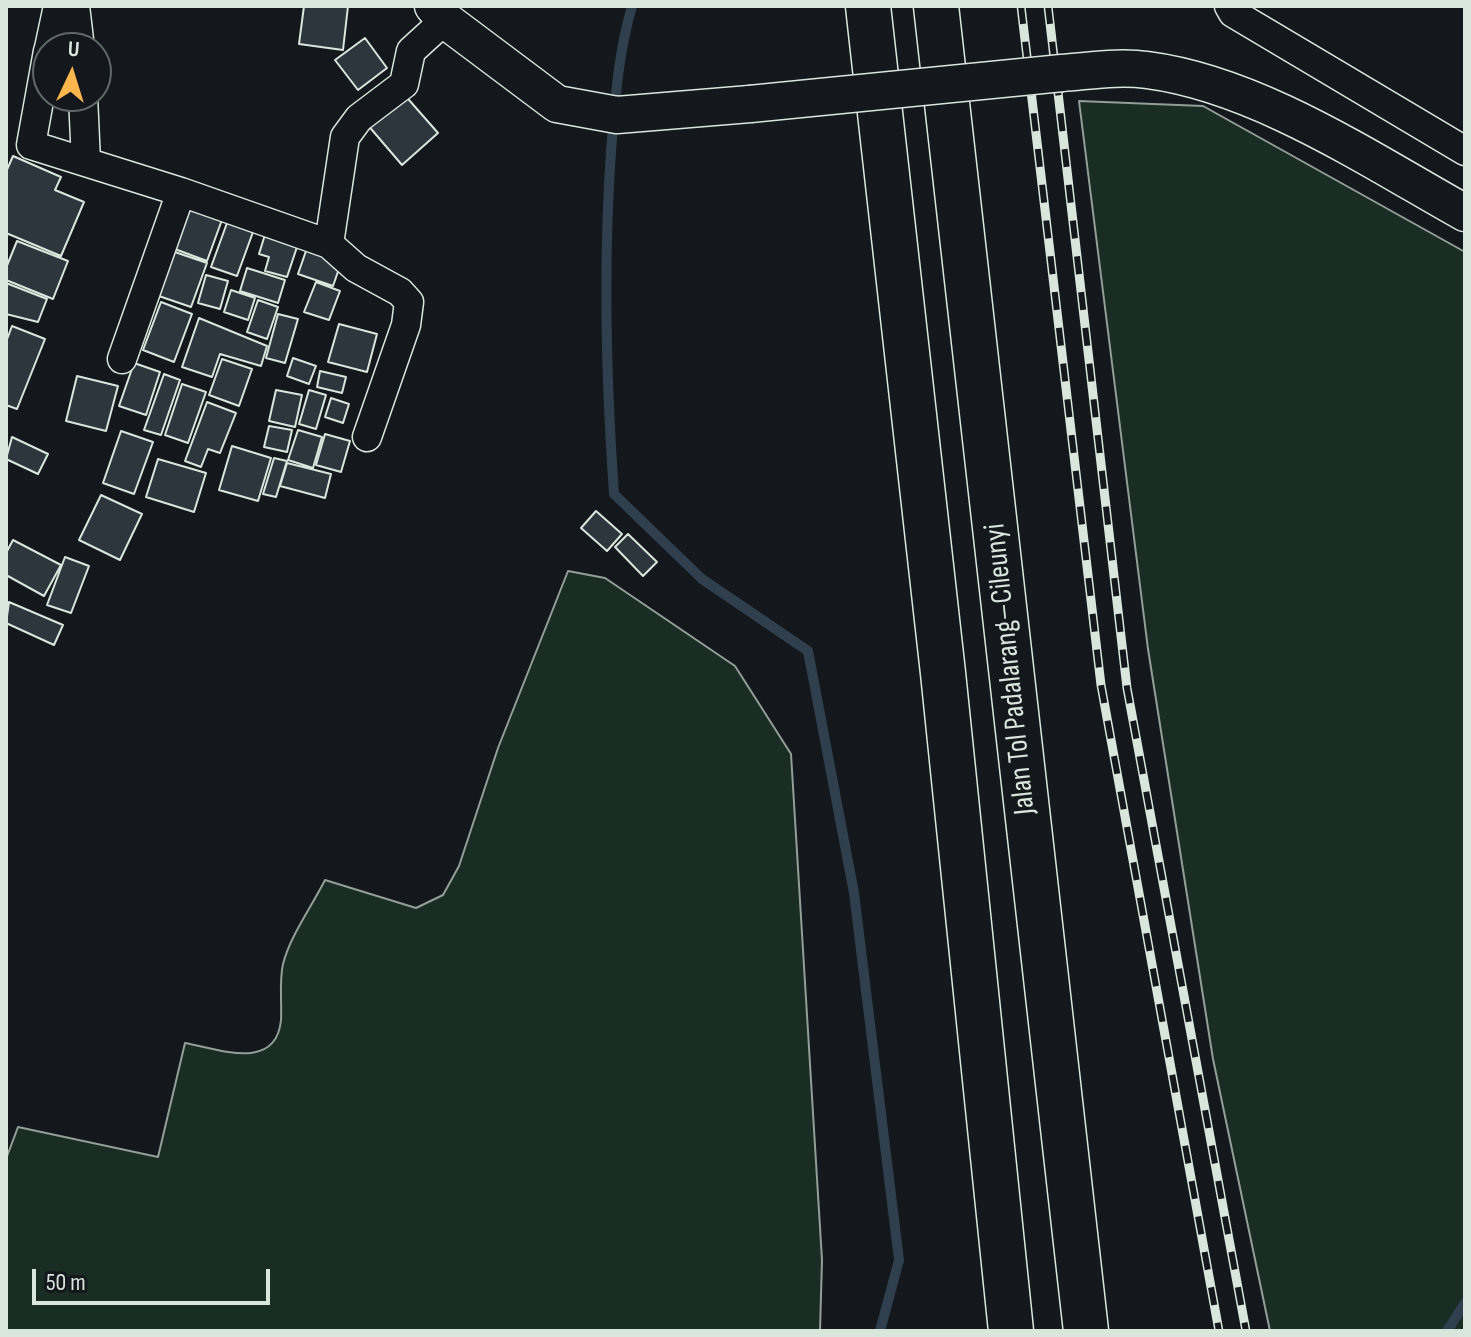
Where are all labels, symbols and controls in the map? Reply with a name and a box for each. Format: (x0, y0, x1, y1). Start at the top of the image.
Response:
north arrow (32, 32, 112, 112)
text: U (67, 36, 80, 63)
street label: Jalan Tol Padalarang–Cileunyi (978, 522, 1044, 816)
scale bar (36, 1253, 274, 1303)
text: 50 m (46, 1268, 86, 1297)

